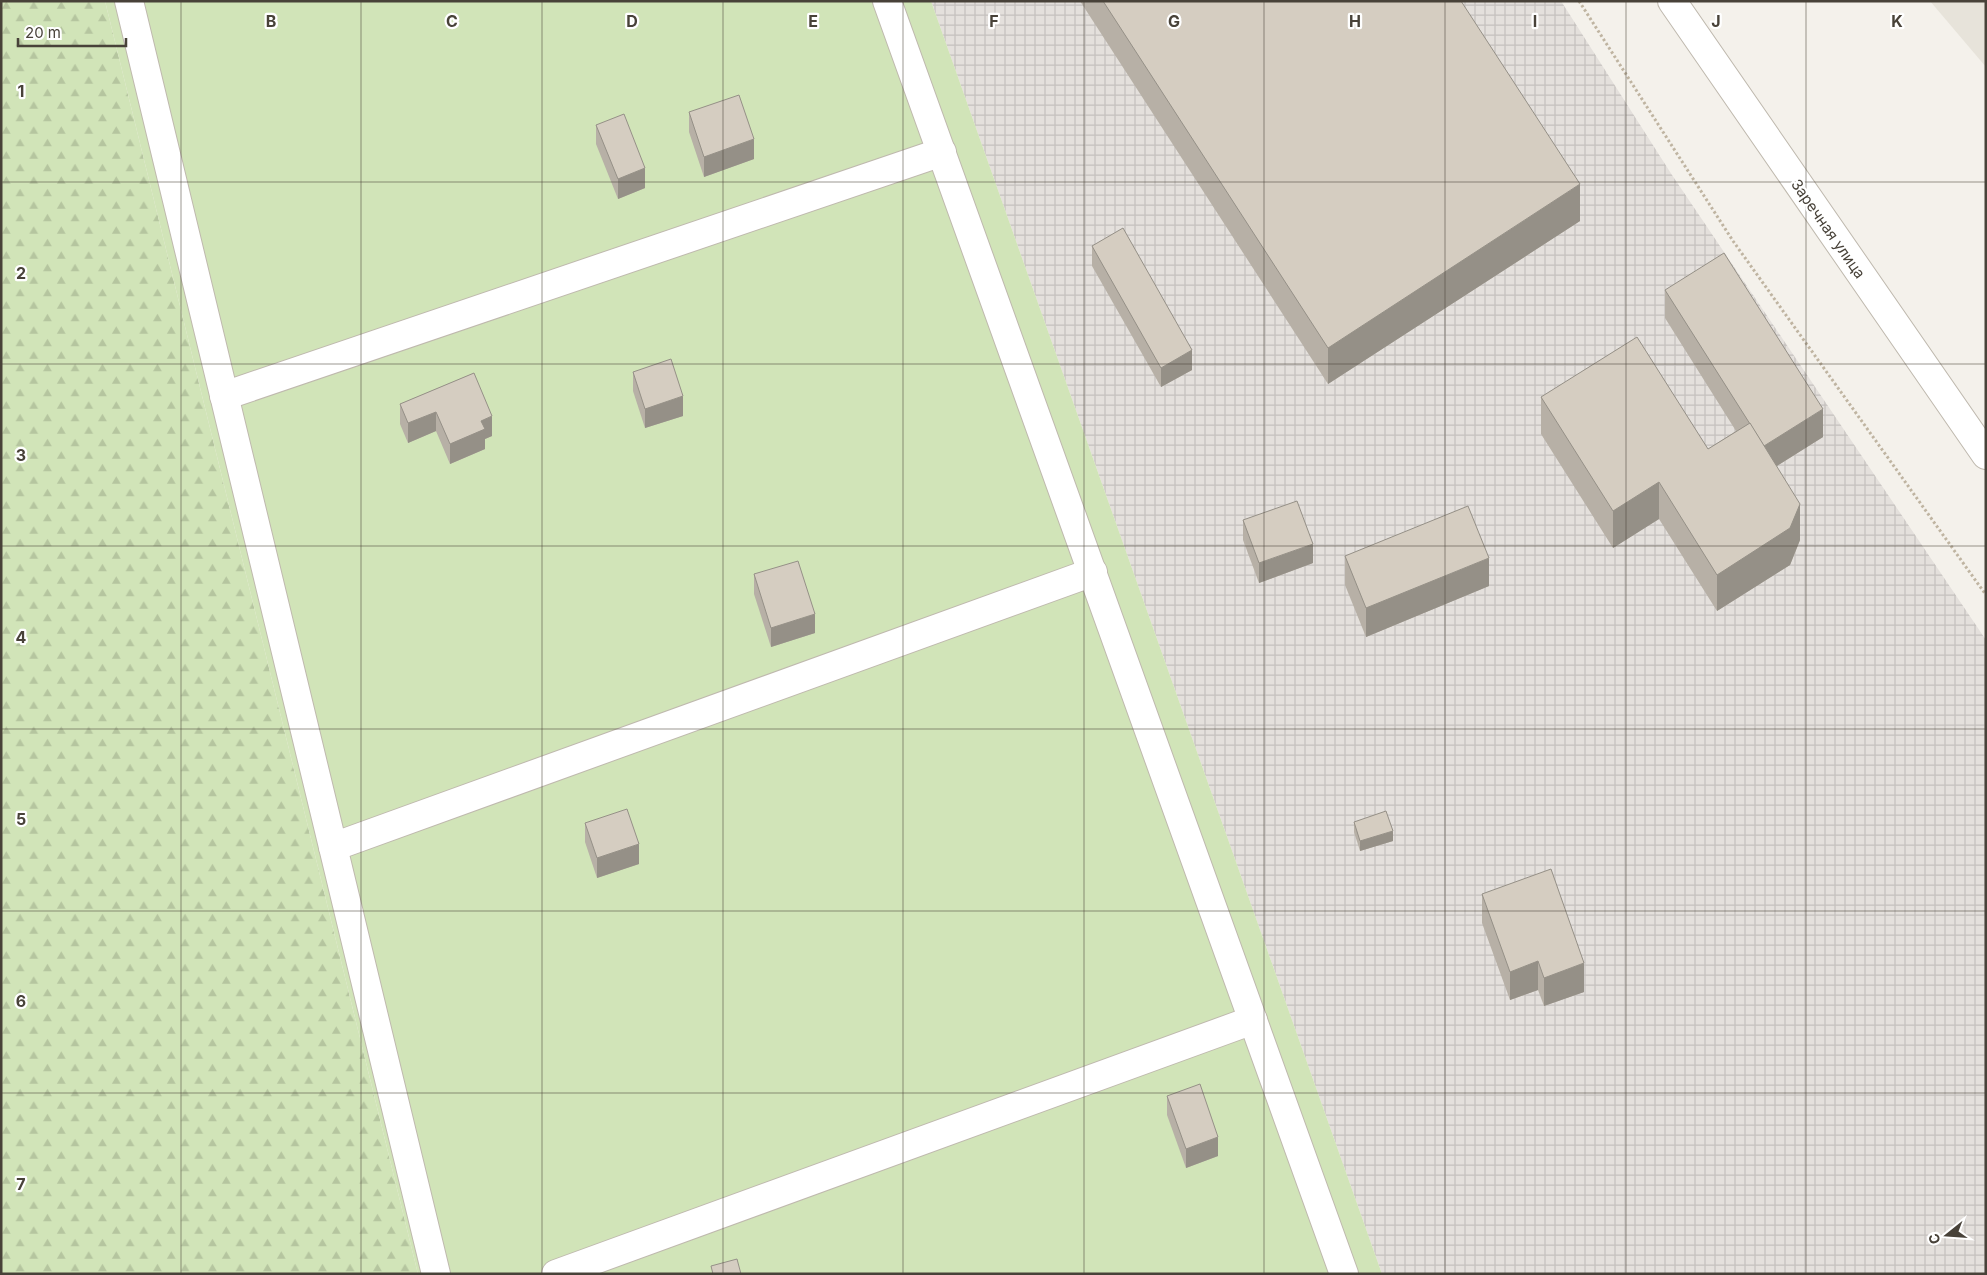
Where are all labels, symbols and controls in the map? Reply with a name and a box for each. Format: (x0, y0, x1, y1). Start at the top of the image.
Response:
text: B (266, 11, 276, 31)
text: C (446, 11, 458, 31)
text: D (626, 11, 638, 31)
text: E (808, 11, 818, 31)
text: F (989, 11, 999, 31)
text: G (1168, 11, 1180, 31)
text: H (1349, 11, 1361, 31)
text: I (1533, 11, 1537, 31)
text: J (1711, 11, 1721, 31)
text: K (1891, 11, 1903, 31)
scale bar (18, 15, 125, 47)
text: 20 m (25, 23, 61, 42)
text: 1 (18, 81, 24, 101)
street label: Заречная улица (1787, 175, 1870, 282)
text: 2 (16, 263, 26, 283)
text: 3 (16, 445, 26, 465)
text: 4 (16, 627, 27, 647)
text: 5 (16, 809, 26, 829)
text: 6 (16, 991, 26, 1011)
text: 7 (16, 1174, 26, 1194)
north arrow (1922, 1210, 1972, 1260)
text: С (1924, 1232, 1944, 1246)

